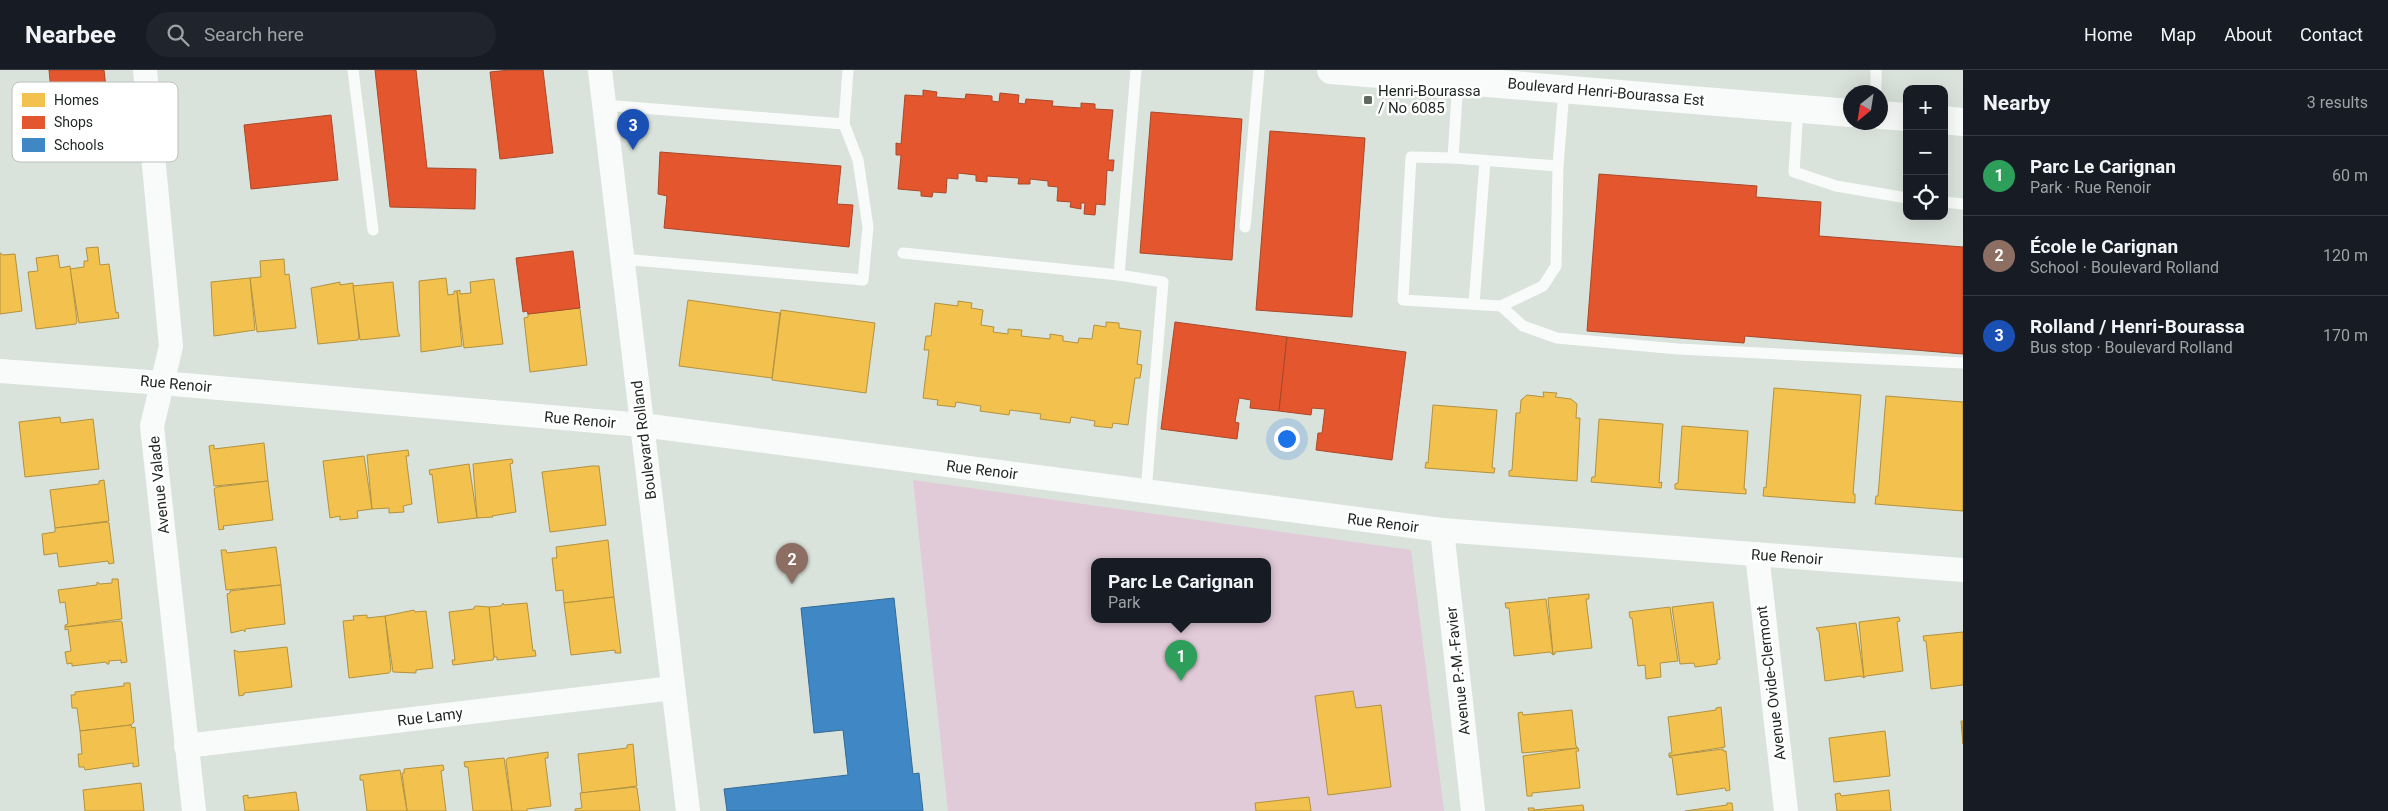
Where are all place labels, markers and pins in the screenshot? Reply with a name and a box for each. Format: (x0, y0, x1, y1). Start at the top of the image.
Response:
place label: Henri-Bourassa / No 6085 (1378, 82, 1481, 117)
marker: Henri-Bourassa / No 6085 (1362, 94, 1374, 106)
pin: 3 (617, 109, 649, 150)
pin: 2 (776, 543, 808, 584)
pin: 1 (1165, 640, 1197, 681)

